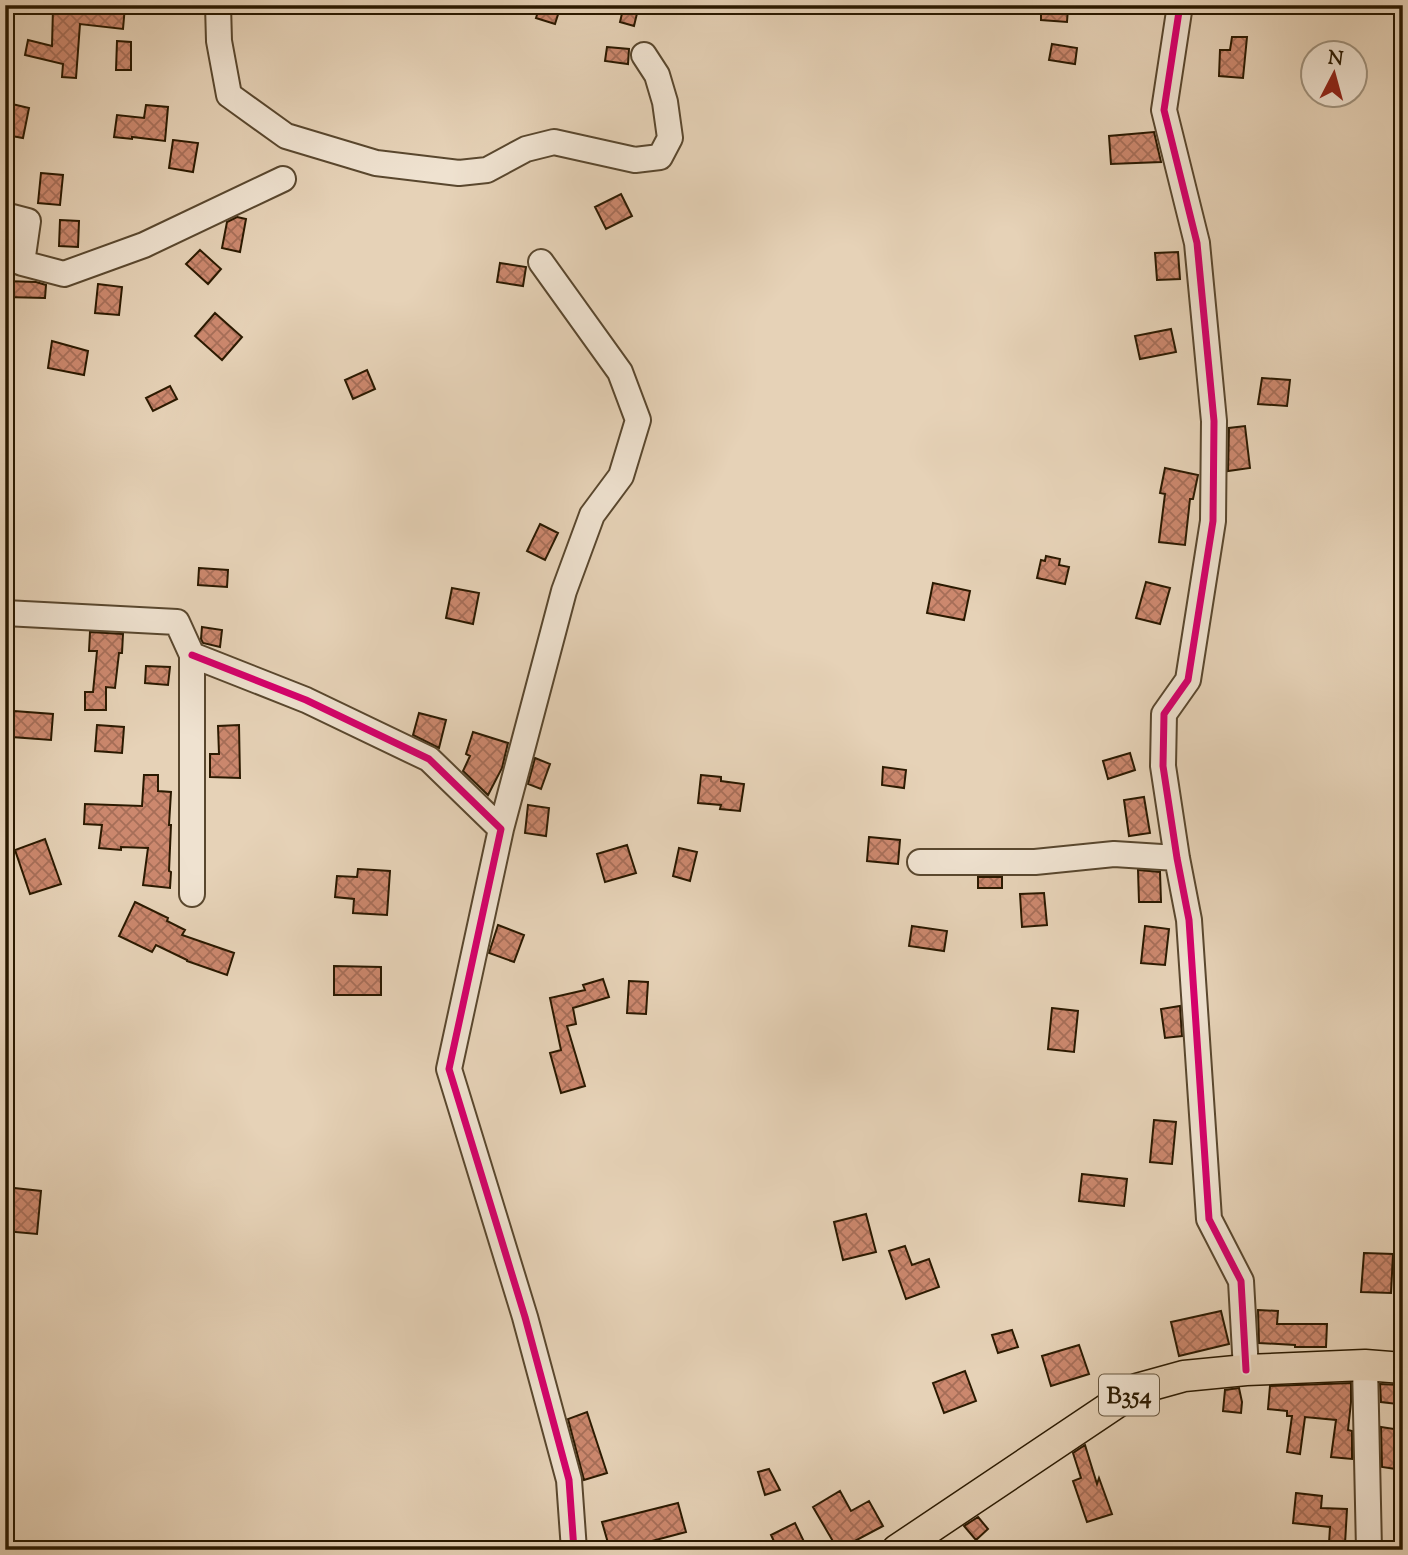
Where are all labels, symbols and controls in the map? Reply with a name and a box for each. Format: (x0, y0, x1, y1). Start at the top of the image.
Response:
north arrow (1300, 38, 1370, 108)
text: N (1327, 45, 1344, 74)
road number: B354 (1099, 1374, 1159, 1415)

